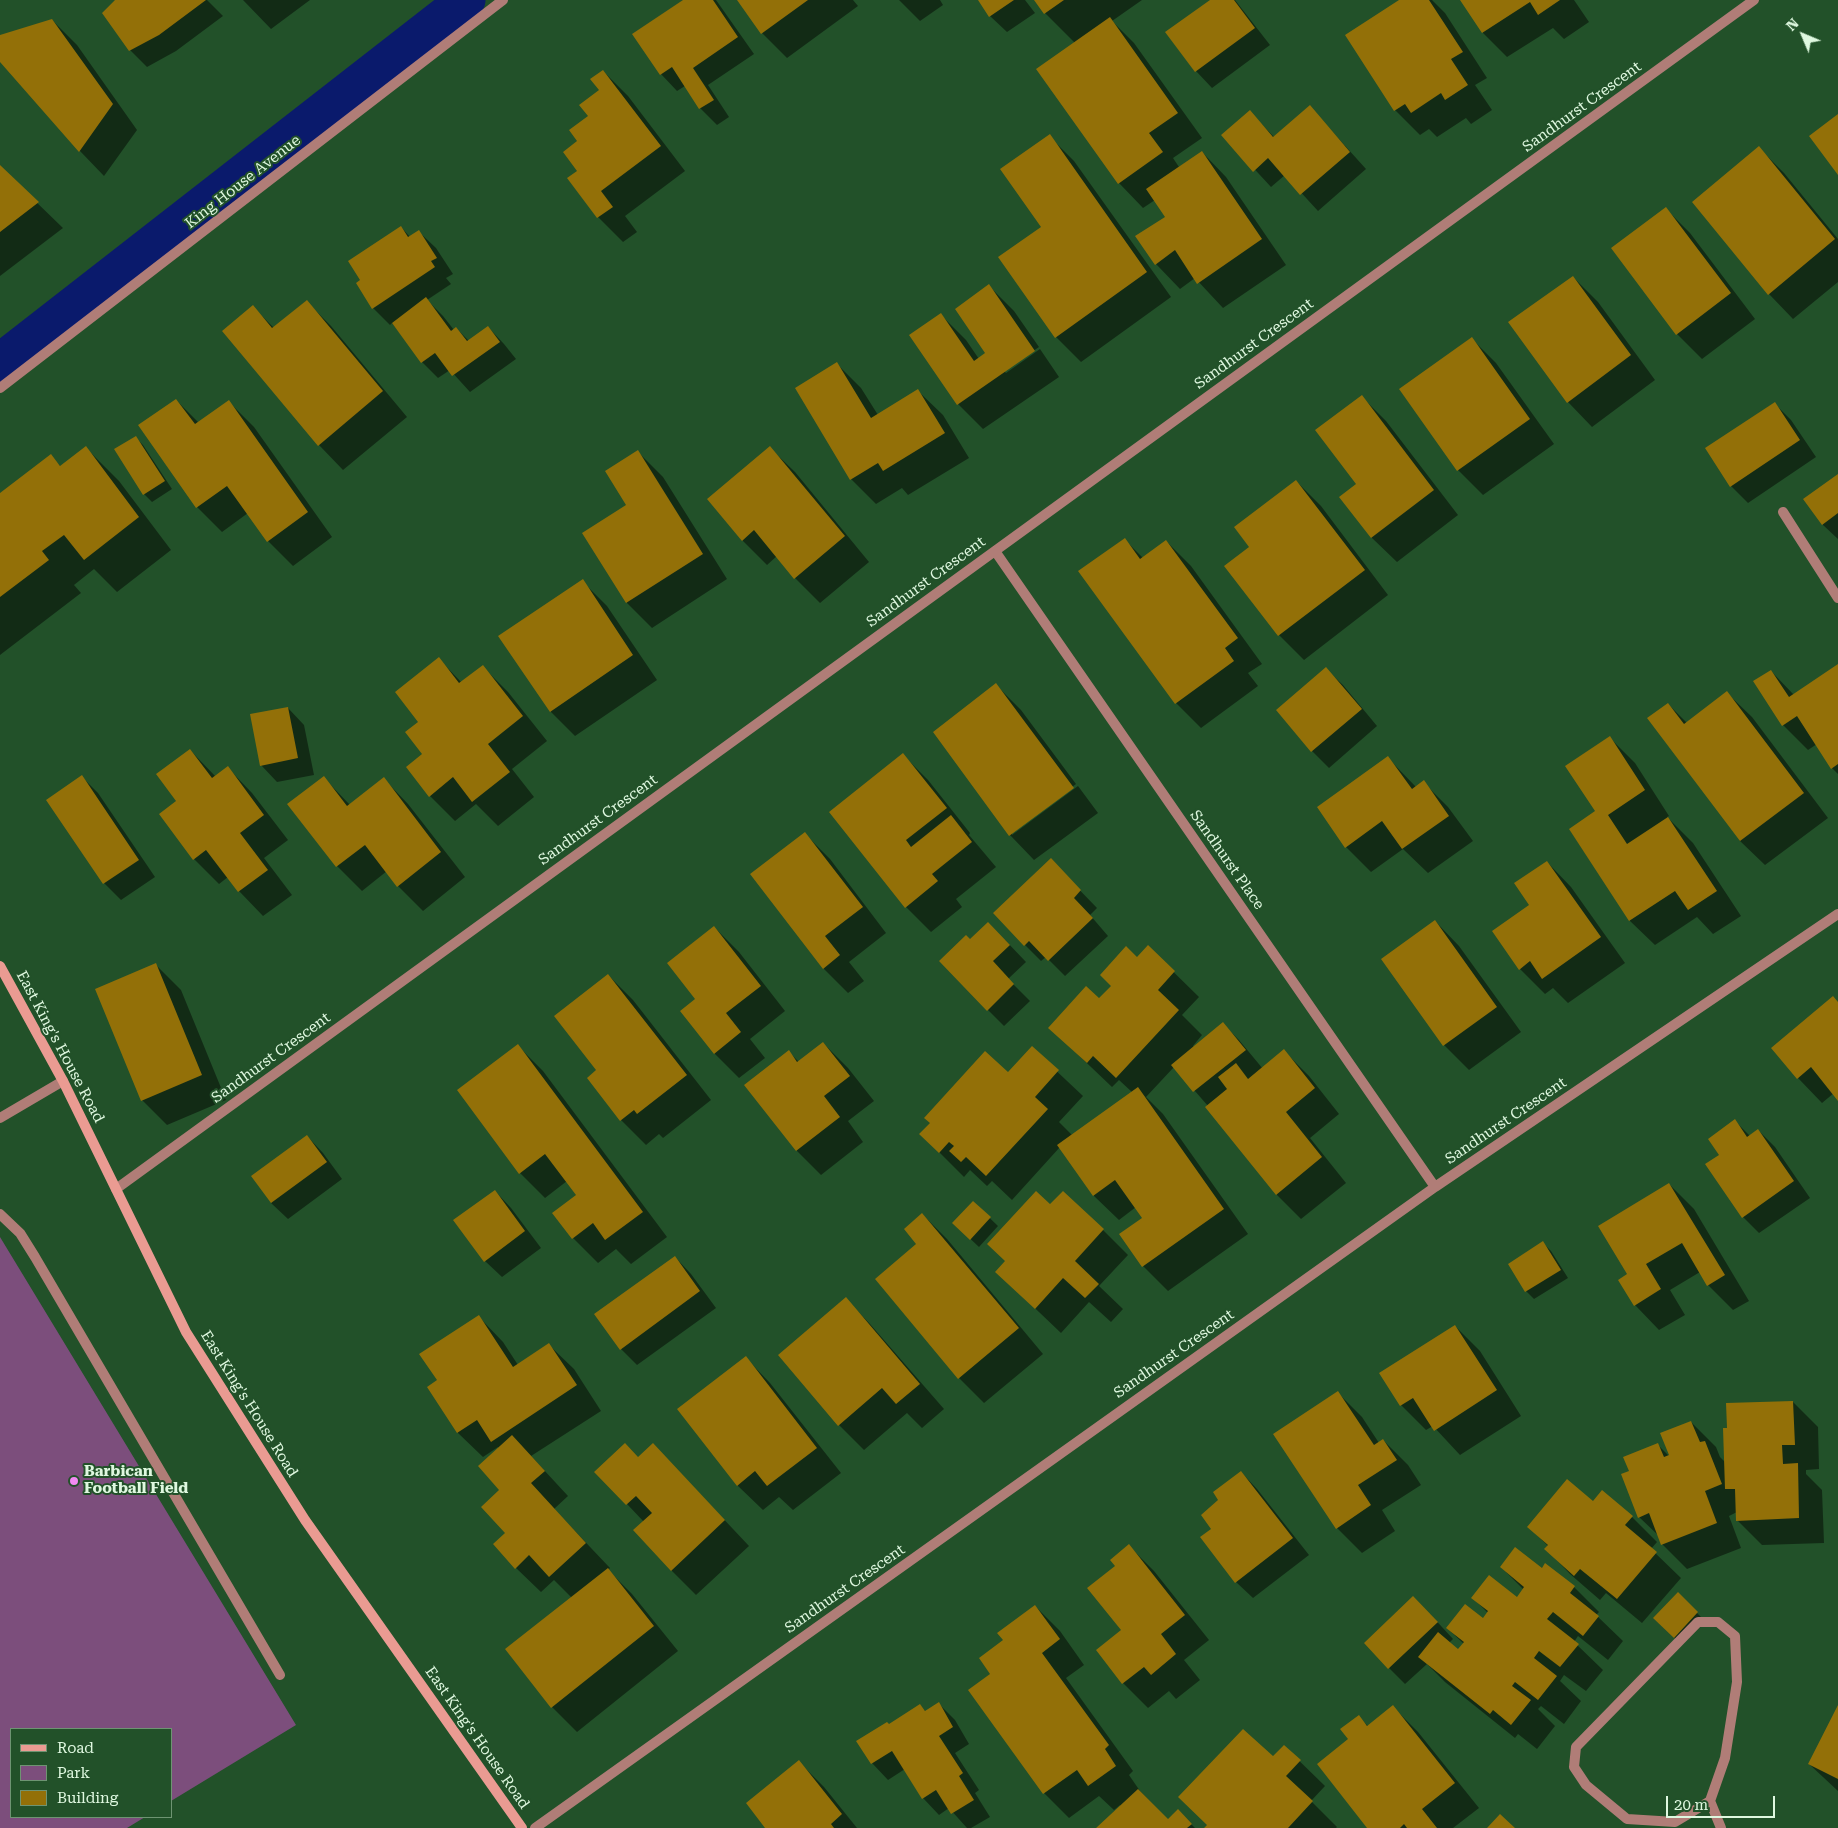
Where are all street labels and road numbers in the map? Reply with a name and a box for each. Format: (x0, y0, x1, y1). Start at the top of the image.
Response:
street label: Sandhurst Crescent (1519, 58, 1645, 156)
street label: King House Avenue (182, 131, 304, 233)
street label: Sandhurst Crescent (1191, 295, 1317, 393)
street label: Sandhurst Crescent (863, 533, 989, 631)
street label: Sandhurst Crescent (535, 771, 661, 869)
street label: Sandhurst Place (1186, 807, 1268, 913)
street label: East King's House Road (12, 968, 108, 1126)
street label: Sandhurst Crescent (208, 1009, 334, 1107)
street label: Sandhurst Crescent (1442, 1074, 1570, 1168)
street label: Sandhurst Crescent (1110, 1306, 1238, 1402)
street label: East King's House Road (196, 1327, 302, 1481)
street label: Sandhurst Crescent (781, 1541, 909, 1637)
street label: East King's House Road (421, 1663, 533, 1813)

